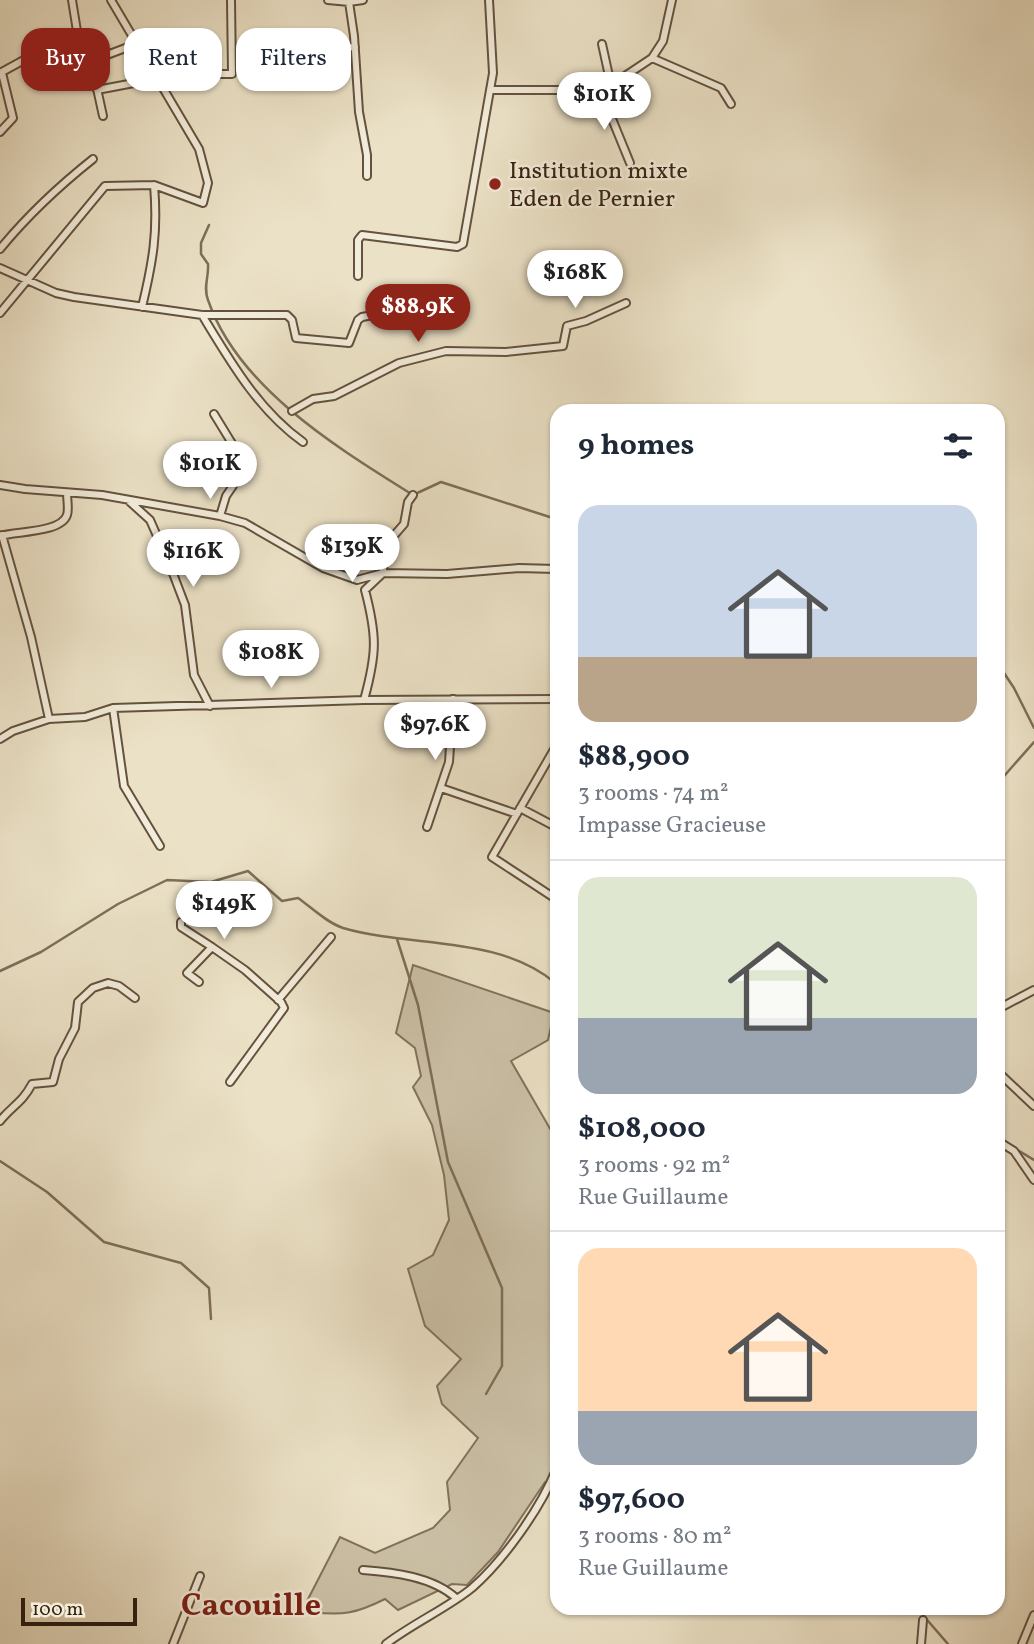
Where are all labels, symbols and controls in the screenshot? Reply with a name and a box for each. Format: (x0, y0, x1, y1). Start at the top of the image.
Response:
chip: Buy (21, 28, 110, 91)
chip: Rent (124, 28, 222, 91)
chip: Filters (236, 28, 351, 91)
pin: $101K (555, 72, 653, 132)
text: $101K (573, 79, 635, 111)
place label: Institution mixte Eden de Pernier (509, 155, 688, 217)
marker: Institution mixte Eden de Pernier (487, 176, 503, 192)
pin: $168K (526, 250, 624, 310)
text: $168K (543, 257, 607, 289)
pin: $88.9K (361, 284, 475, 344)
text: $88.9K (381, 291, 455, 323)
text: 9 homes (578, 425, 694, 467)
icon: filters (939, 427, 977, 465)
pin: $101K (161, 442, 259, 501)
text: $101K (179, 448, 241, 480)
pin: $139K (303, 524, 401, 584)
pin: $116K (144, 530, 242, 589)
text: $139K (321, 531, 383, 563)
text: $116K (163, 536, 223, 568)
icon: home (715, 551, 841, 677)
pin: $108K (222, 630, 320, 690)
text: $108K (238, 637, 304, 669)
pin: $97.6K (378, 702, 492, 762)
text: $97.6K (400, 709, 470, 741)
text: $88,900 (578, 736, 690, 778)
text: 3 rooms · 74 m² (578, 778, 728, 810)
text: Impasse Gracieuse (578, 810, 766, 842)
pin: $149K (175, 881, 273, 941)
text: $149K (192, 888, 256, 920)
icon: home (715, 923, 841, 1049)
text: $108,000 (578, 1108, 706, 1150)
text: 3 rooms · 92 m² (578, 1150, 730, 1182)
text: Rue Guillaume (578, 1182, 728, 1214)
icon: home (715, 1294, 841, 1420)
text: $97,600 (578, 1479, 685, 1521)
text: 3 rooms · 80 m² (578, 1521, 731, 1553)
text: Rue Guillaume (578, 1553, 728, 1585)
district label: Cacouille (181, 1585, 321, 1629)
scale bar (21, 1595, 136, 1627)
text: 100 m (32, 1597, 83, 1623)

